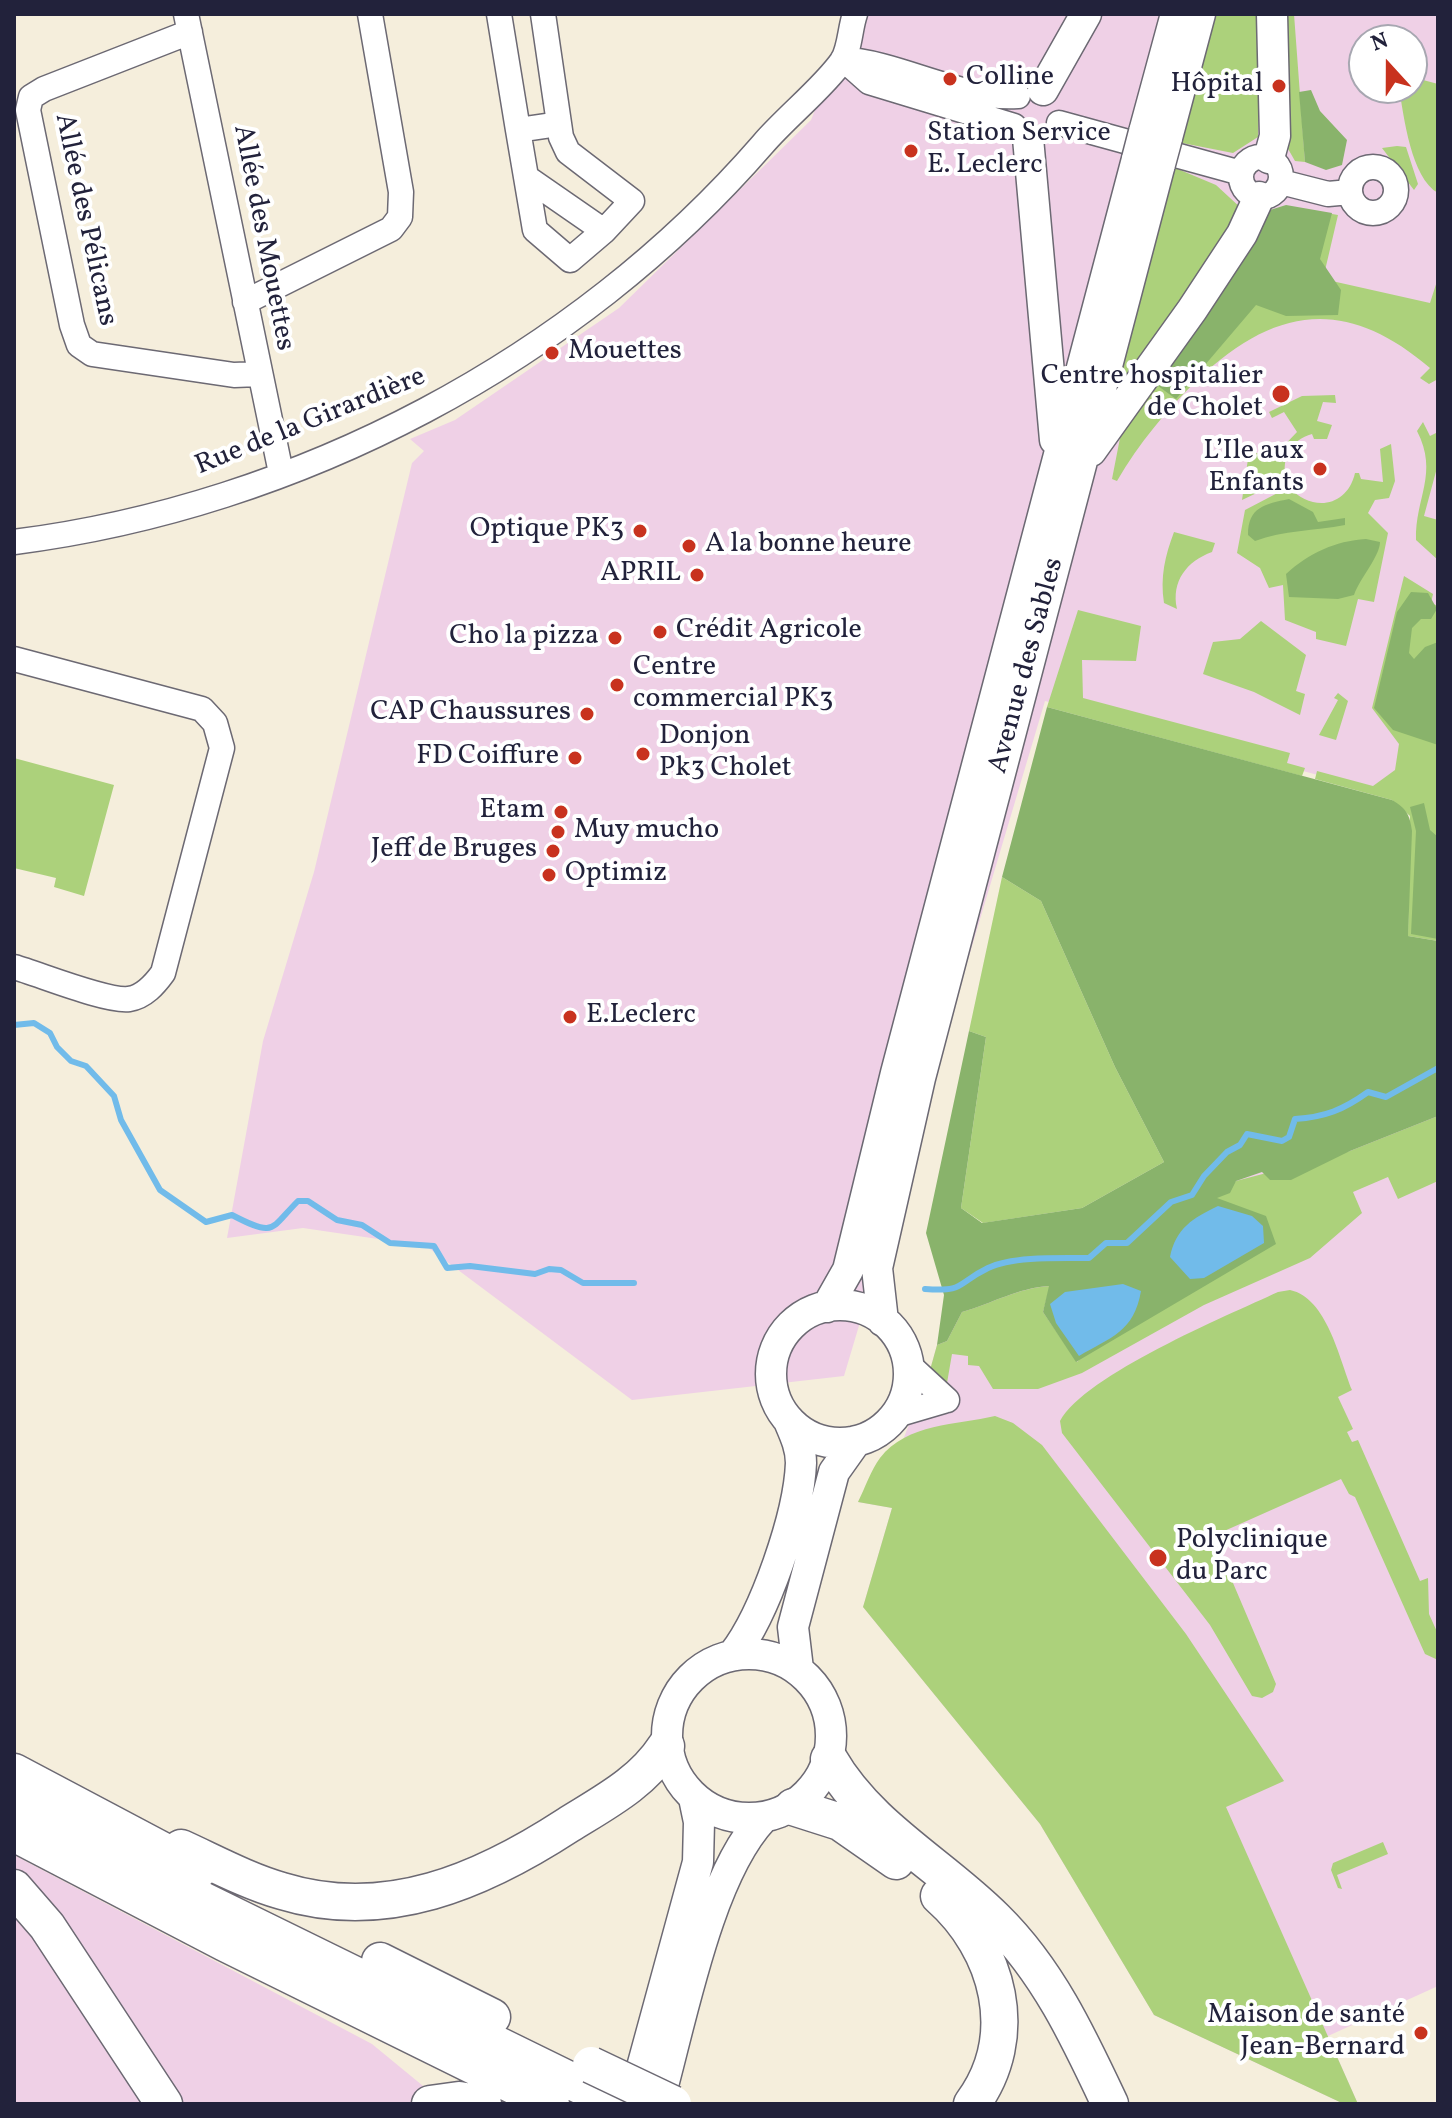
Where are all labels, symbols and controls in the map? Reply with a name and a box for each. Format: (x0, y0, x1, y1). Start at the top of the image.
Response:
north arrow (1348, 24, 1428, 104)
text: N (1367, 26, 1393, 60)
place label: Colline (966, 62, 1054, 96)
place label: Hôpital (1170, 69, 1263, 103)
marker: Colline (941, 70, 959, 88)
marker: Hôpital (1270, 77, 1288, 95)
street label: Allée des Pélicans (45, 111, 123, 329)
place label: Station Service E. Leclerc (927, 118, 1111, 184)
street label: Allée des Mouettes (224, 122, 300, 354)
marker: Station Service E. Leclerc (902, 142, 920, 160)
place label: Mouettes (568, 336, 682, 370)
marker: Mouettes (543, 344, 561, 362)
street label: Rue de la Girardière (191, 361, 431, 485)
place label: Centre hospitalier de Cholet (1041, 361, 1263, 427)
marker: Centre hospitalier de Cholet (1270, 383, 1292, 405)
place label: L’Ile aux Enfants (1203, 436, 1304, 502)
marker: L’Ile aux Enfants (1311, 460, 1329, 478)
place label: Optique PK3 (470, 514, 624, 548)
marker: Optique PK3 (631, 522, 649, 540)
place label: A la bonne heure (705, 529, 911, 563)
marker: A la bonne heure (680, 537, 698, 555)
street label: Avenue des Sables (983, 554, 1073, 778)
place label: APRIL (600, 558, 681, 592)
marker: APRIL (688, 566, 706, 584)
place label: Crédit Agricole (676, 615, 862, 649)
place label: Cho la pizza (449, 621, 599, 655)
marker: Crédit Agricole (651, 623, 669, 641)
marker: Cho la pizza (606, 629, 624, 647)
place label: Centre commercial PK3 (633, 652, 833, 718)
marker: Centre commercial PK3 (608, 676, 626, 694)
place label: CAP Chaussures (370, 697, 571, 731)
marker: CAP Chaussures (578, 705, 596, 723)
place label: Donjon Pk3 Cholet (659, 721, 792, 787)
place label: FD Coiffure (416, 741, 559, 775)
marker: Donjon Pk3 Cholet (634, 745, 652, 763)
marker: FD Coiffure (566, 749, 584, 767)
place label: Etam (480, 795, 545, 829)
marker: Etam (552, 803, 570, 821)
place label: Muy mucho (574, 815, 719, 849)
marker: Muy mucho (549, 823, 567, 841)
place label: Jeff de Bruges (371, 834, 537, 868)
marker: Jeff de Bruges (544, 842, 562, 860)
place label: Optimiz (565, 858, 667, 892)
marker: Optimiz (540, 866, 558, 884)
place label: E.Leclerc (586, 1000, 696, 1034)
marker: E.Leclerc (561, 1008, 579, 1026)
place label: Polyclinique du Parc (1176, 1525, 1328, 1591)
marker: Polyclinique du Parc (1147, 1547, 1169, 1569)
place label: Maison de santé Jean-Bernard (1207, 2000, 1405, 2066)
marker: Maison de santé Jean-Bernard (1412, 2024, 1430, 2042)

